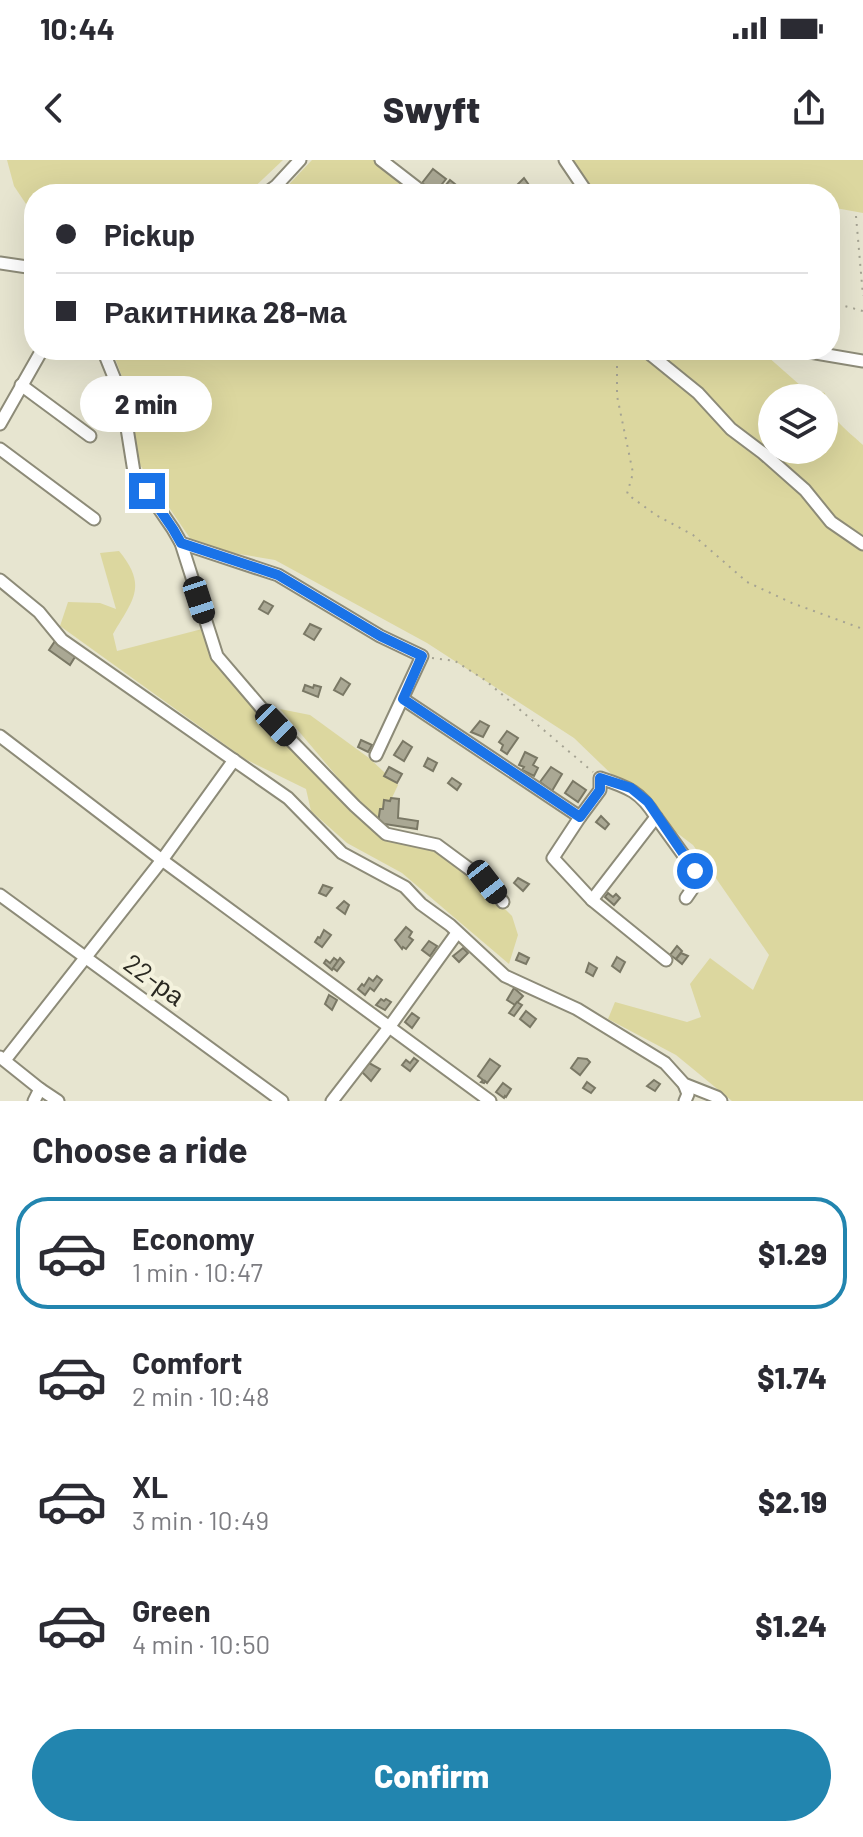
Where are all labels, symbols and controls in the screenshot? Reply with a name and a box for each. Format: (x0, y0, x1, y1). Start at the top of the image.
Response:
text: 10:44 (40, 10, 115, 46)
icon: back (32, 86, 76, 130)
icon: share (787, 86, 831, 130)
text: Swyft (383, 87, 480, 130)
text: Pickup (104, 216, 195, 252)
text: Ракитника 28-ма (104, 293, 347, 329)
callout: 2 min (81, 375, 213, 431)
map controls (758, 384, 838, 464)
button: layers (758, 384, 838, 464)
text: 2 min (115, 388, 177, 419)
route end (129, 473, 165, 509)
car (180, 573, 218, 627)
car (251, 699, 301, 751)
route start (677, 853, 713, 889)
car (463, 856, 511, 908)
street label: 22-ра (119, 947, 192, 1011)
text: Choose a ride (32, 1127, 248, 1170)
icon: car (36, 1217, 108, 1289)
text: Economy (132, 1220, 255, 1256)
text: $1.29 (758, 1235, 827, 1271)
text: 1 min · 10:47 (132, 1256, 263, 1287)
icon: car (36, 1341, 108, 1413)
text: Comfort (132, 1344, 242, 1380)
text: $1.74 (757, 1359, 827, 1395)
text: 2 min · 10:48 (132, 1380, 270, 1411)
icon: car (36, 1465, 108, 1537)
text: XL (132, 1468, 168, 1504)
text: $2.19 (758, 1483, 827, 1519)
text: 3 min · 10:49 (132, 1504, 269, 1535)
icon: car (36, 1589, 108, 1661)
text: Green (132, 1592, 211, 1628)
text: $1.24 (755, 1607, 827, 1643)
text: 4 min · 10:50 (132, 1628, 270, 1659)
button: Confirm (32, 1729, 831, 1821)

